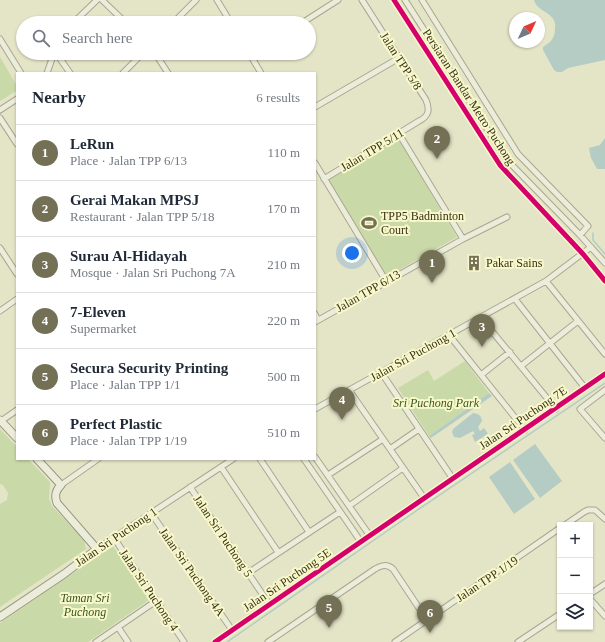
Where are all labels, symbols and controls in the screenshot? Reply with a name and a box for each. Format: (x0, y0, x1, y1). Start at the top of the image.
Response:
north arrow (509, 12, 545, 48)
search box (16, 16, 316, 60)
street label: Persiaran Bandar Metro Puchong (420, 26, 518, 168)
icon: search (30, 27, 52, 49)
text: Search here (62, 30, 132, 46)
street label: Jalan TPP 5/8 (377, 30, 425, 92)
text: Nearby (32, 88, 86, 107)
text: 6 results (256, 90, 300, 105)
street label: Jalan TPP 5/11 (338, 126, 406, 174)
pin: 2 (424, 126, 450, 159)
text: LeRun (70, 136, 114, 152)
text: 1 (42, 145, 48, 160)
text: 110 m (268, 145, 300, 160)
text: Place · Jalan TPP 6/13 (70, 153, 187, 168)
text: Gerai Makan MPSJ (70, 192, 199, 208)
text: 2 (42, 201, 48, 216)
text: 170 m (267, 201, 300, 216)
text: Restaurant · Jalan TPP 5/18 (70, 209, 214, 224)
place label: TPP5 Badminton Court (381, 209, 464, 237)
sports icon: TPP5 Badminton Court (360, 214, 378, 232)
your location (342, 243, 362, 263)
text: Surau Al-Hidayah (70, 248, 187, 264)
pin: 1 (419, 250, 445, 283)
building icon: Pakar Sains (465, 254, 483, 272)
place label: Pakar Sains (486, 256, 543, 270)
text: 3 (42, 257, 48, 272)
text: 210 m (267, 257, 300, 272)
text: Mosque · Jalan Sri Puchong 7A (70, 265, 236, 280)
street label: Jalan TPP 6/13 (333, 267, 403, 315)
text: 7-Eleven (70, 304, 126, 320)
text: 4 (42, 313, 48, 328)
text: 220 m (267, 313, 300, 328)
pin: 3 (469, 314, 495, 347)
text: Supermarket (70, 321, 136, 336)
street label: Jalan Sri Puchong 1 (368, 326, 458, 384)
text: Secura Security Printing (70, 360, 228, 376)
text: 5 (42, 369, 48, 384)
text: 500 m (267, 369, 300, 384)
text: Place · Jalan TPP 1/1 (70, 377, 181, 392)
street label: Jalan Sri Puchong 7E (476, 383, 570, 453)
pin: 4 (329, 387, 355, 420)
park label: Sri Puchong Park (393, 396, 480, 410)
text: Perfect Plastic (70, 416, 162, 432)
text: 6 (42, 425, 48, 440)
text: 510 m (267, 425, 300, 440)
text: Place · Jalan TPP 1/19 (70, 433, 187, 448)
street label: Jalan Sri Puchong 5 (190, 492, 256, 580)
street label: Jalan Sri Puchong 1 (72, 504, 160, 570)
map controls (557, 522, 593, 630)
button: + (557, 522, 593, 558)
street label: Jalan Sri Puchong 4A (156, 525, 228, 619)
street label: Jalan Sri Puchong 5E (240, 545, 334, 615)
street label: Jalan Sri Puchong 4 (116, 546, 182, 634)
street label: Jalan TPP 1/19 (453, 553, 521, 605)
button: − (557, 558, 593, 594)
park label: Taman Sri Puchong (60, 591, 110, 619)
button: layers (557, 594, 593, 630)
pin: 5 (316, 595, 342, 628)
pin: 6 (417, 600, 443, 633)

